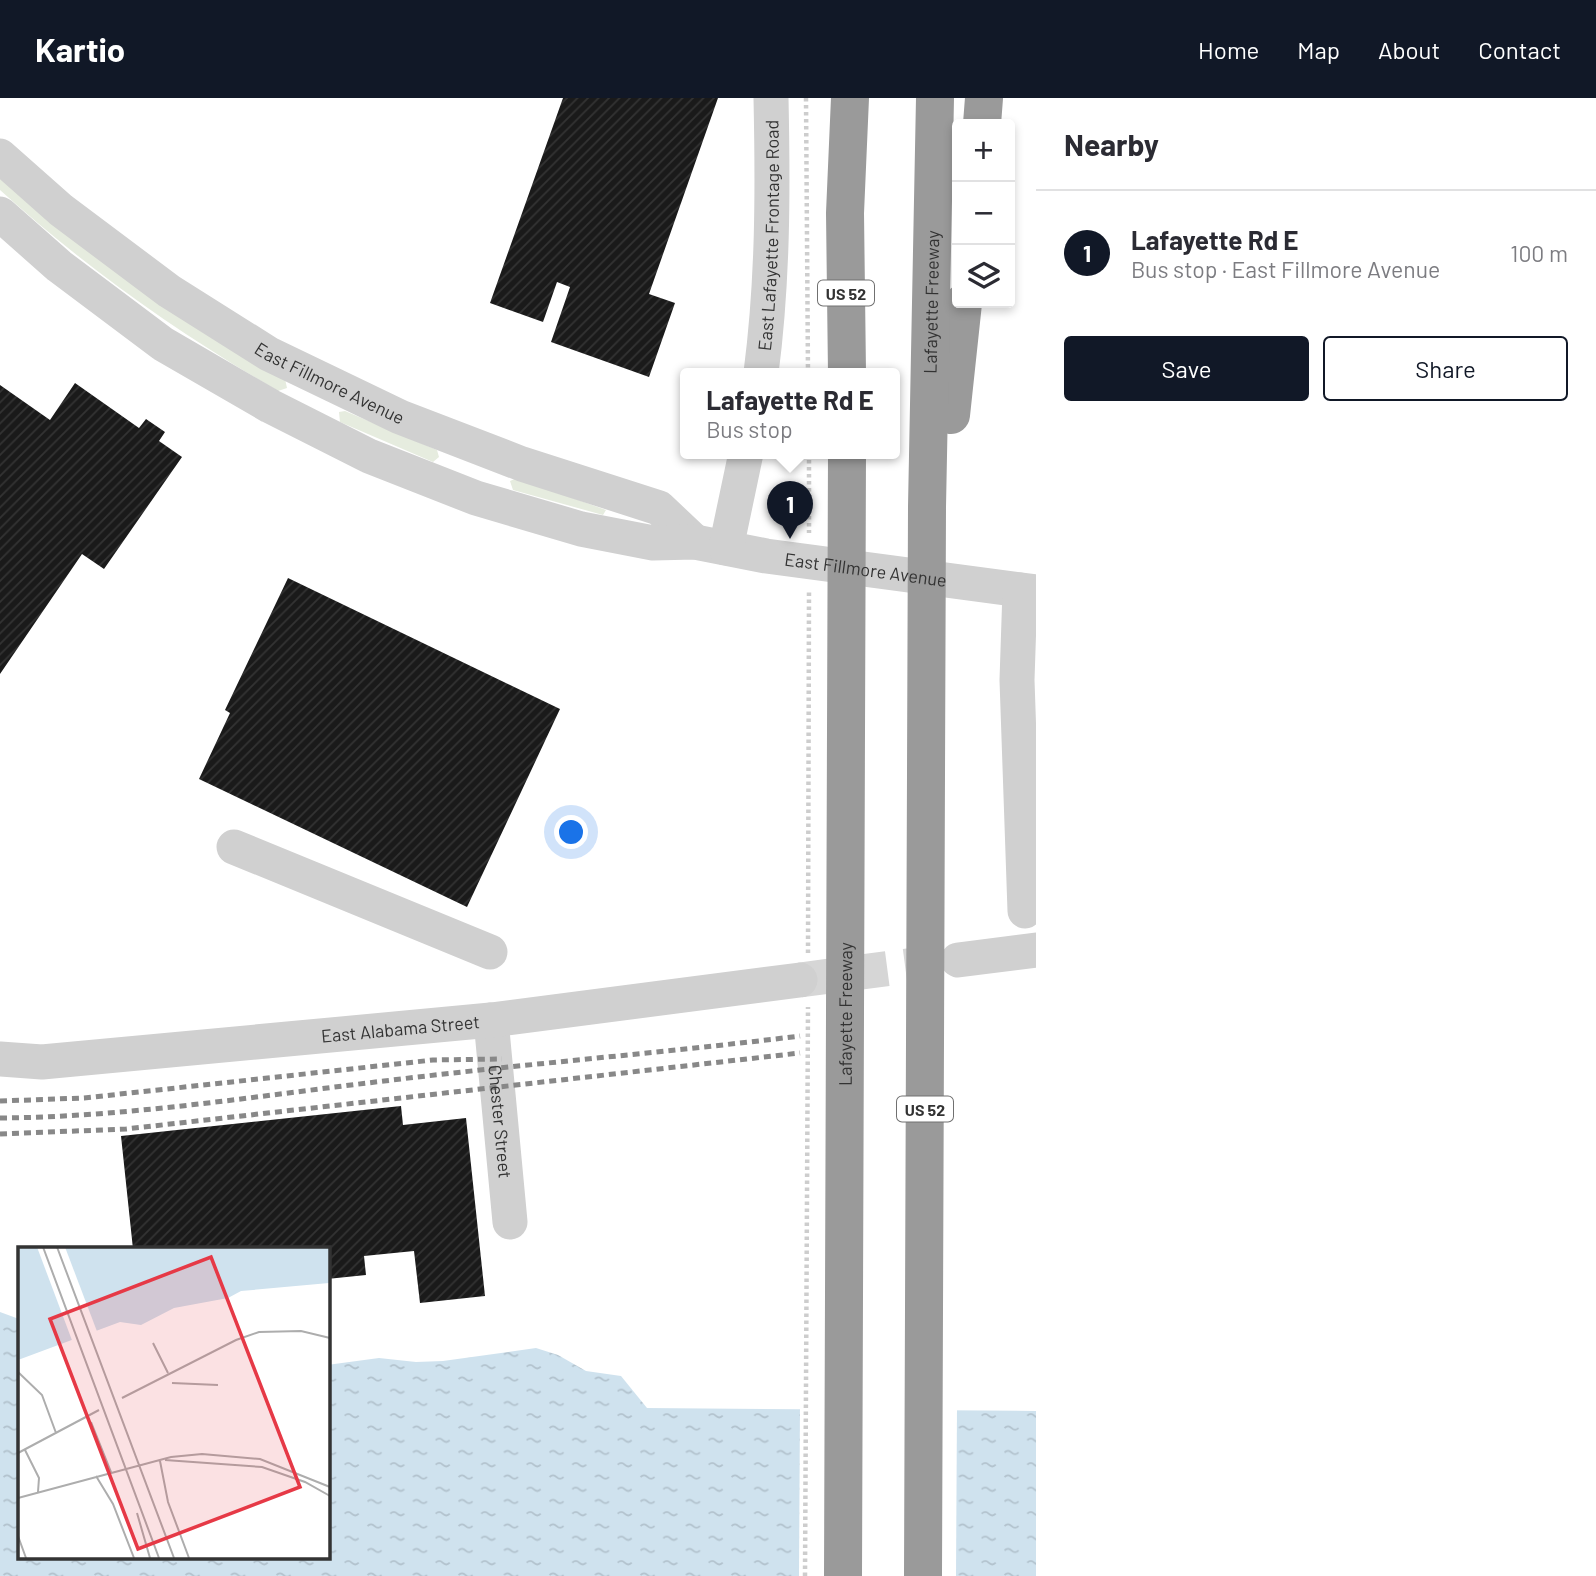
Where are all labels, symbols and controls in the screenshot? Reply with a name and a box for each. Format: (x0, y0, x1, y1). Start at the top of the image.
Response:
text: Kartio (35, 29, 125, 69)
text: Home (1198, 35, 1259, 64)
text: Map (1297, 35, 1340, 64)
text: About (1378, 35, 1440, 64)
text: Contact (1478, 35, 1561, 64)
map controls (952, 119, 1015, 308)
button: + (952, 119, 1015, 182)
street label: East Lafayette Frontage Road (753, 120, 783, 352)
text: Nearby (1064, 126, 1159, 162)
button: − (952, 182, 1015, 245)
text: Lafayette Rd E (1131, 224, 1299, 255)
street label: Lafayette Freeway (919, 230, 943, 374)
text: 1 (1083, 239, 1091, 267)
text: 100 m (1510, 239, 1568, 267)
button: layers (952, 245, 1015, 308)
text: Bus stop · East Fillmore Avenue (1131, 255, 1440, 283)
road number: US 52 (818, 280, 874, 306)
button: Save (1064, 336, 1309, 401)
button: Share (1323, 336, 1568, 401)
street label: East Fillmore Avenue (251, 337, 408, 429)
popup (680, 368, 900, 459)
text: Lafayette Rd E (706, 384, 874, 415)
text: Bus stop (706, 415, 793, 443)
pin: 1 (767, 481, 813, 539)
street label: East Fillmore Avenue (783, 548, 948, 591)
your location (554, 815, 588, 849)
street label: Lafayette Freeway (834, 942, 856, 1086)
street label: East Alabama Street (320, 1010, 481, 1047)
street label: Chester Street (484, 1064, 517, 1179)
road number: US 52 (897, 1096, 953, 1121)
inset map (18, 1247, 329, 1558)

